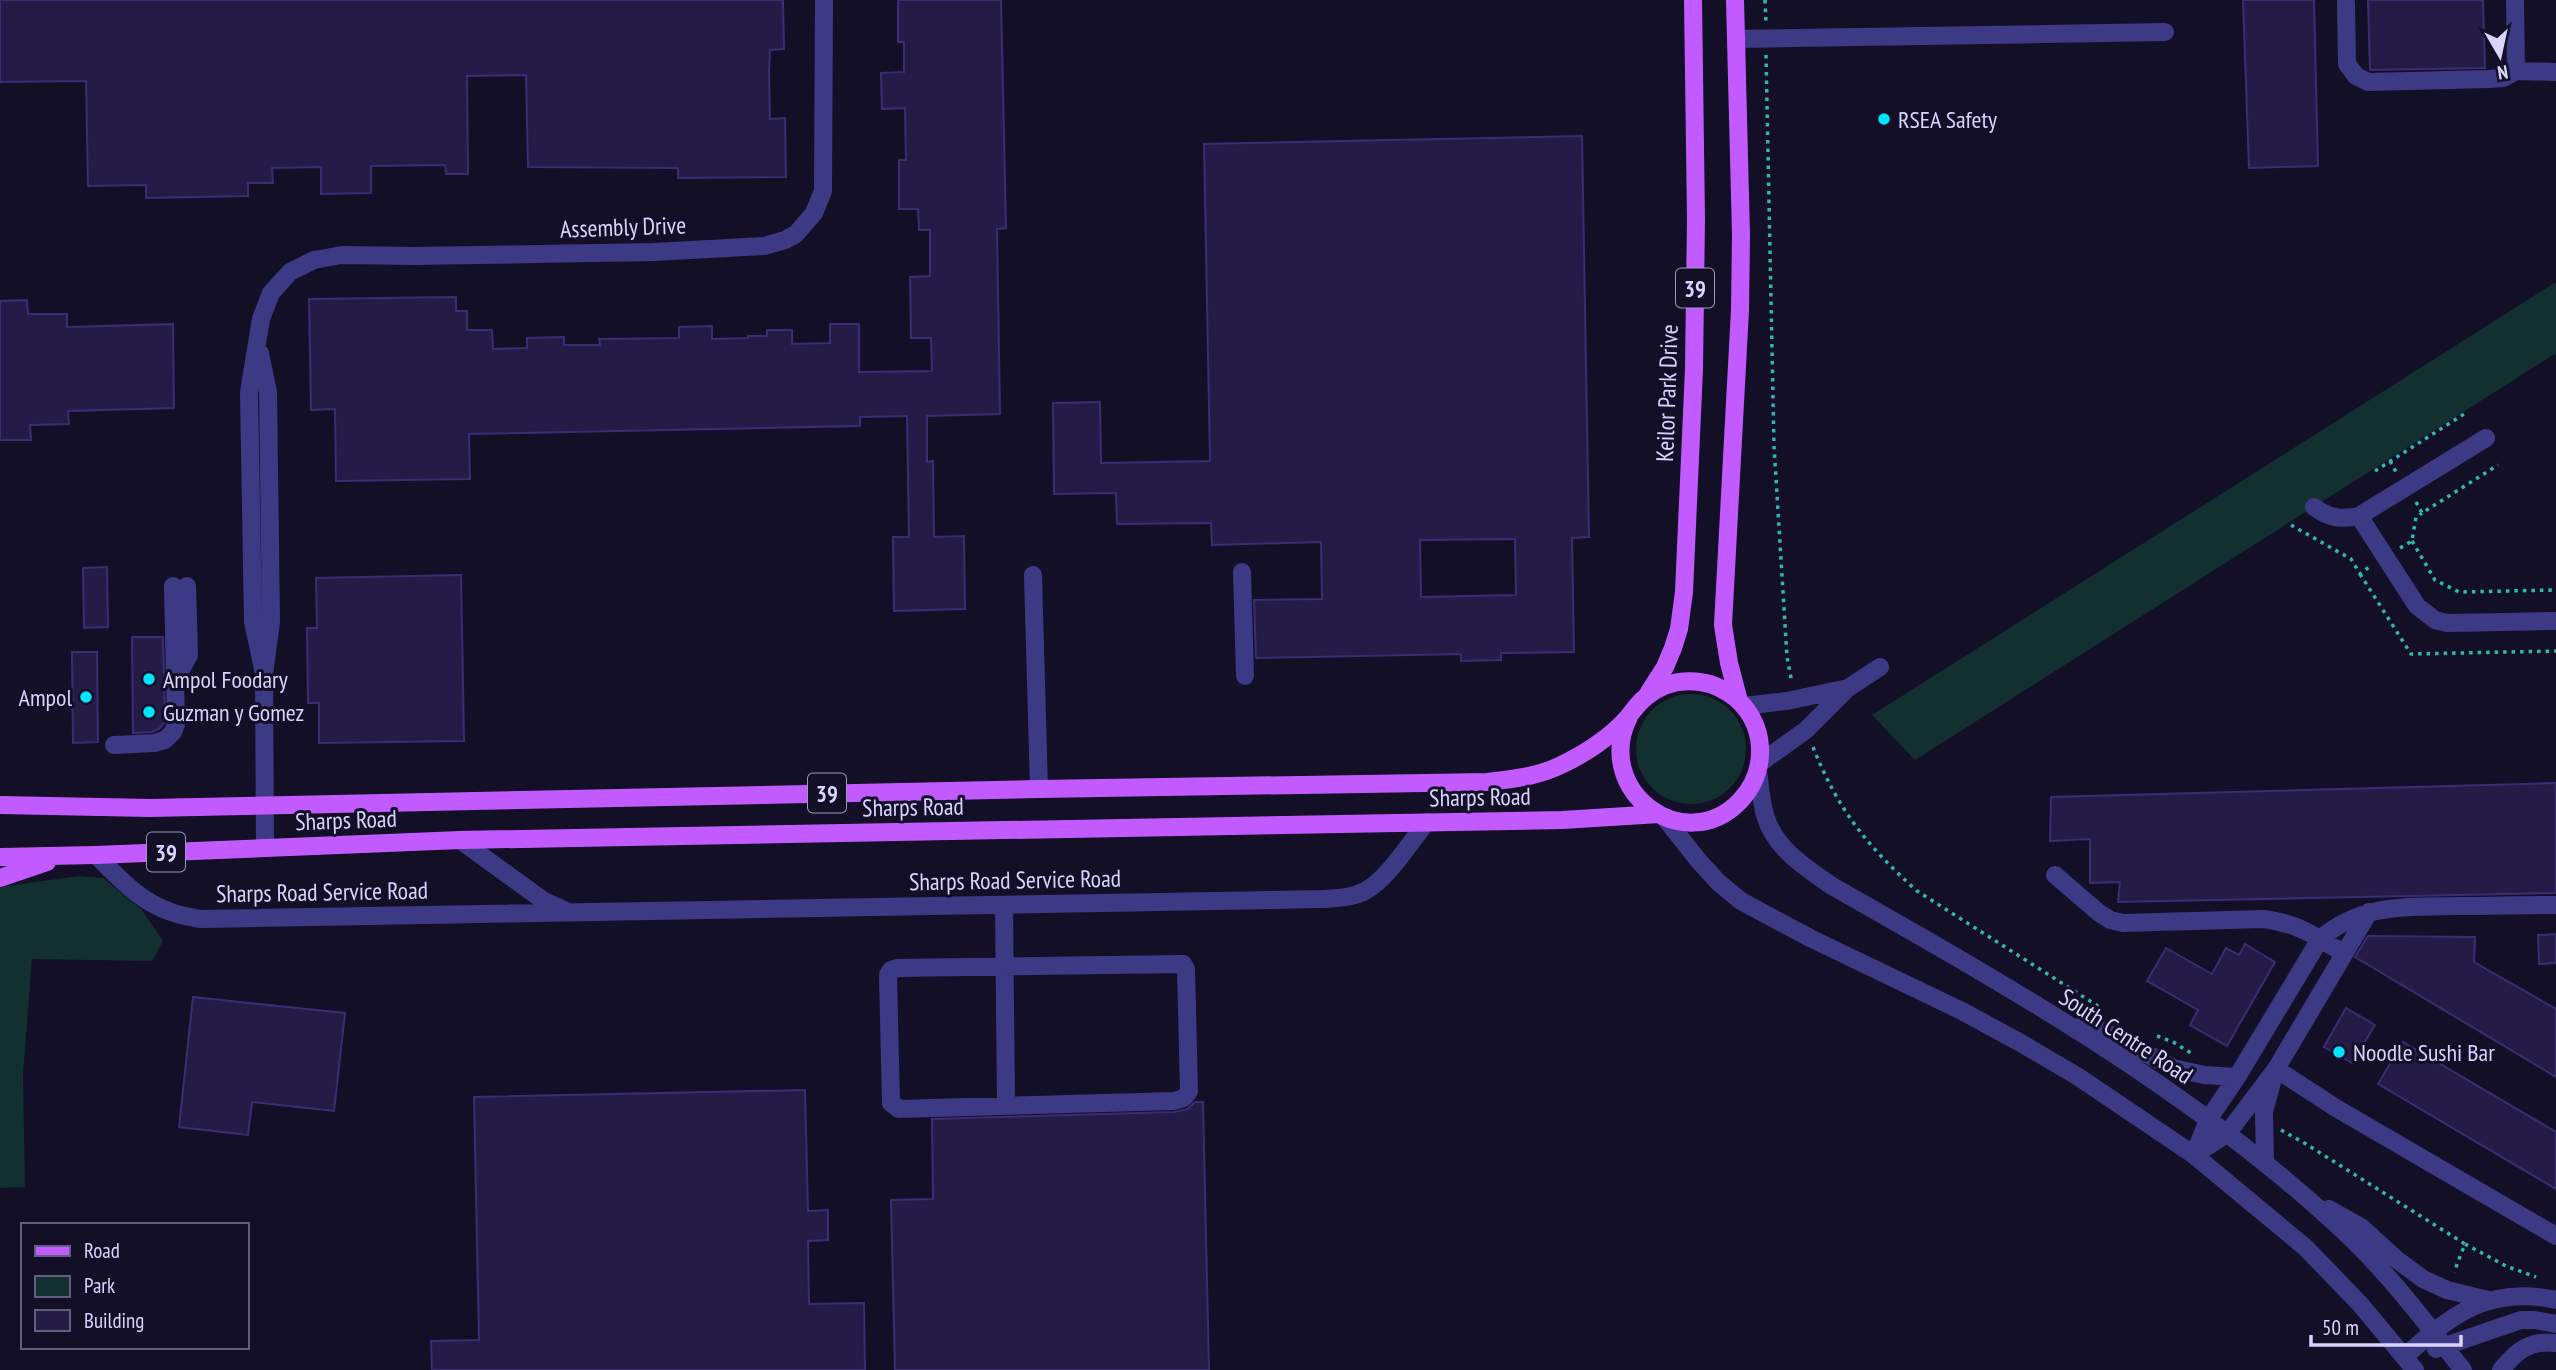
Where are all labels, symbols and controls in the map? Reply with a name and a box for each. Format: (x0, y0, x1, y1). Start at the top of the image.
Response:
north arrow (2465, 21, 2535, 91)
text: N (2496, 60, 2510, 85)
place label: RSEA Safety (1898, 104, 1997, 135)
marker: RSEA Safety (1876, 111, 1892, 127)
street label: Assembly Drive (559, 209, 687, 245)
road number: 39 (1676, 268, 1714, 308)
street label: Keilor Park Drive (1649, 324, 1685, 462)
place label: Ampol Foodary (163, 664, 288, 695)
marker: Ampol Foodary (141, 671, 157, 687)
place label: Ampol (19, 682, 72, 713)
marker: Ampol (78, 689, 94, 705)
place label: Guzman y Gomez (163, 697, 304, 728)
marker: Guzman y Gomez (141, 704, 157, 720)
road number: 39 (808, 774, 846, 813)
street label: Sharps Road (1429, 781, 1531, 813)
street label: Sharps Road (862, 791, 964, 823)
street label: Sharps Road (295, 803, 397, 837)
road number: 39 (147, 832, 185, 872)
street label: Sharps Road Service Road (909, 863, 1121, 897)
street label: Sharps Road Service Road (216, 875, 428, 909)
street label: South Centre Road (2053, 981, 2199, 1091)
place label: Noodle Sushi Bar (2353, 1037, 2495, 1068)
marker: Noodle Sushi Bar (2331, 1044, 2347, 1060)
legend (21, 1223, 248, 1349)
text: Road (84, 1237, 120, 1264)
text: Park (84, 1272, 115, 1299)
scale bar (2311, 1304, 2462, 1348)
text: Building (84, 1307, 144, 1334)
text: 50 m (2322, 1314, 2359, 1341)

